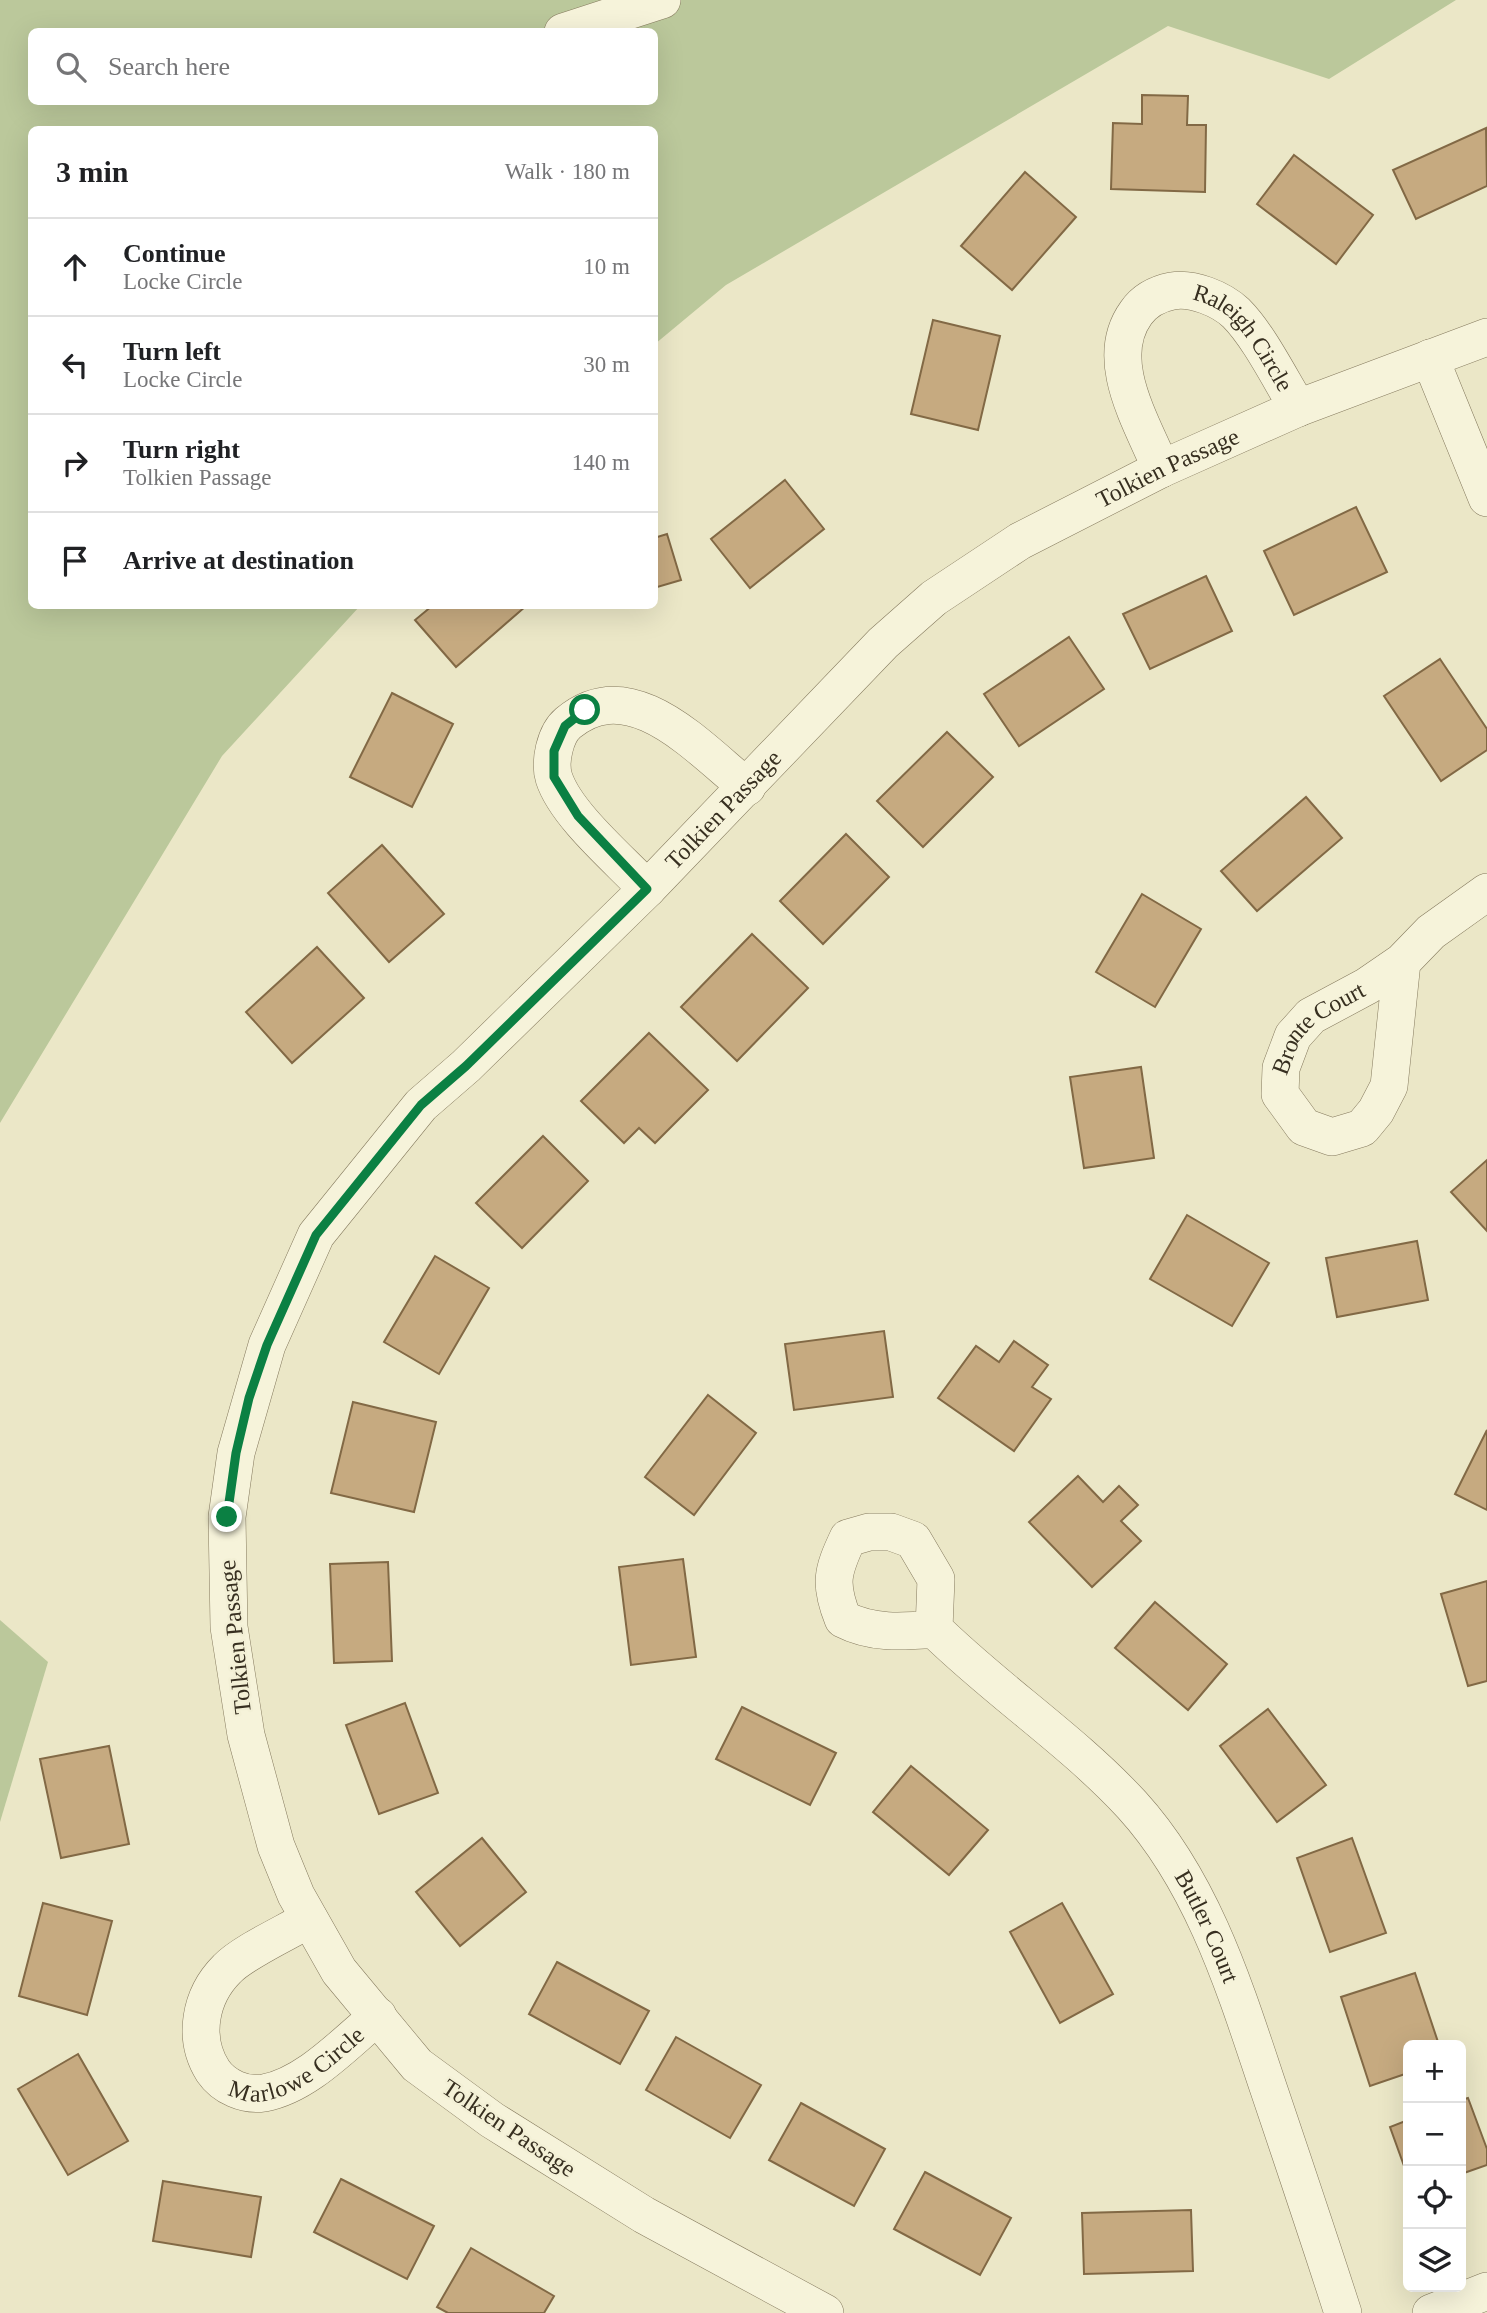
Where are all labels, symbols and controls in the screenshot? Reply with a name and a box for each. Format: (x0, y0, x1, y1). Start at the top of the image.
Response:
search box (28, 28, 658, 105)
icon: search (52, 48, 90, 86)
text: Search here (108, 52, 230, 81)
text: 3 min (56, 155, 129, 188)
text: Walk · 180 m (505, 159, 630, 184)
text: Continue (123, 239, 226, 268)
icon: ahead (56, 248, 94, 286)
text: 10 m (583, 254, 630, 279)
text: Locke Circle (123, 269, 242, 294)
street label: Raleigh Circle (1190, 279, 1298, 396)
text: Turn left (123, 337, 221, 366)
icon: left (56, 346, 94, 384)
text: 30 m (583, 352, 630, 377)
text: Locke Circle (123, 367, 242, 392)
street label: Tolkien Passage (1092, 423, 1243, 513)
text: Turn right (123, 435, 240, 464)
icon: right (56, 444, 94, 482)
text: 140 m (572, 450, 630, 475)
text: Tolkien Passage (123, 465, 272, 490)
icon: arrive (56, 542, 94, 580)
text: Arrive at destination (123, 546, 354, 575)
route start (569, 694, 600, 725)
street label: Tolkien Passage (660, 745, 786, 875)
street label: Bronte Court (1267, 976, 1370, 1078)
route end (211, 1501, 242, 1532)
street label: Tolkien Passage (214, 1559, 256, 1715)
street label: Butler Court (1170, 1866, 1244, 1986)
street label: Marlowe Circle (225, 2021, 369, 2107)
map controls (1403, 2040, 1466, 2292)
button: + (1403, 2040, 1466, 2103)
street label: Tolkien Passage (437, 2074, 581, 2182)
button: − (1403, 2103, 1466, 2166)
button: locate (1403, 2166, 1466, 2229)
button: layers (1403, 2229, 1466, 2292)

